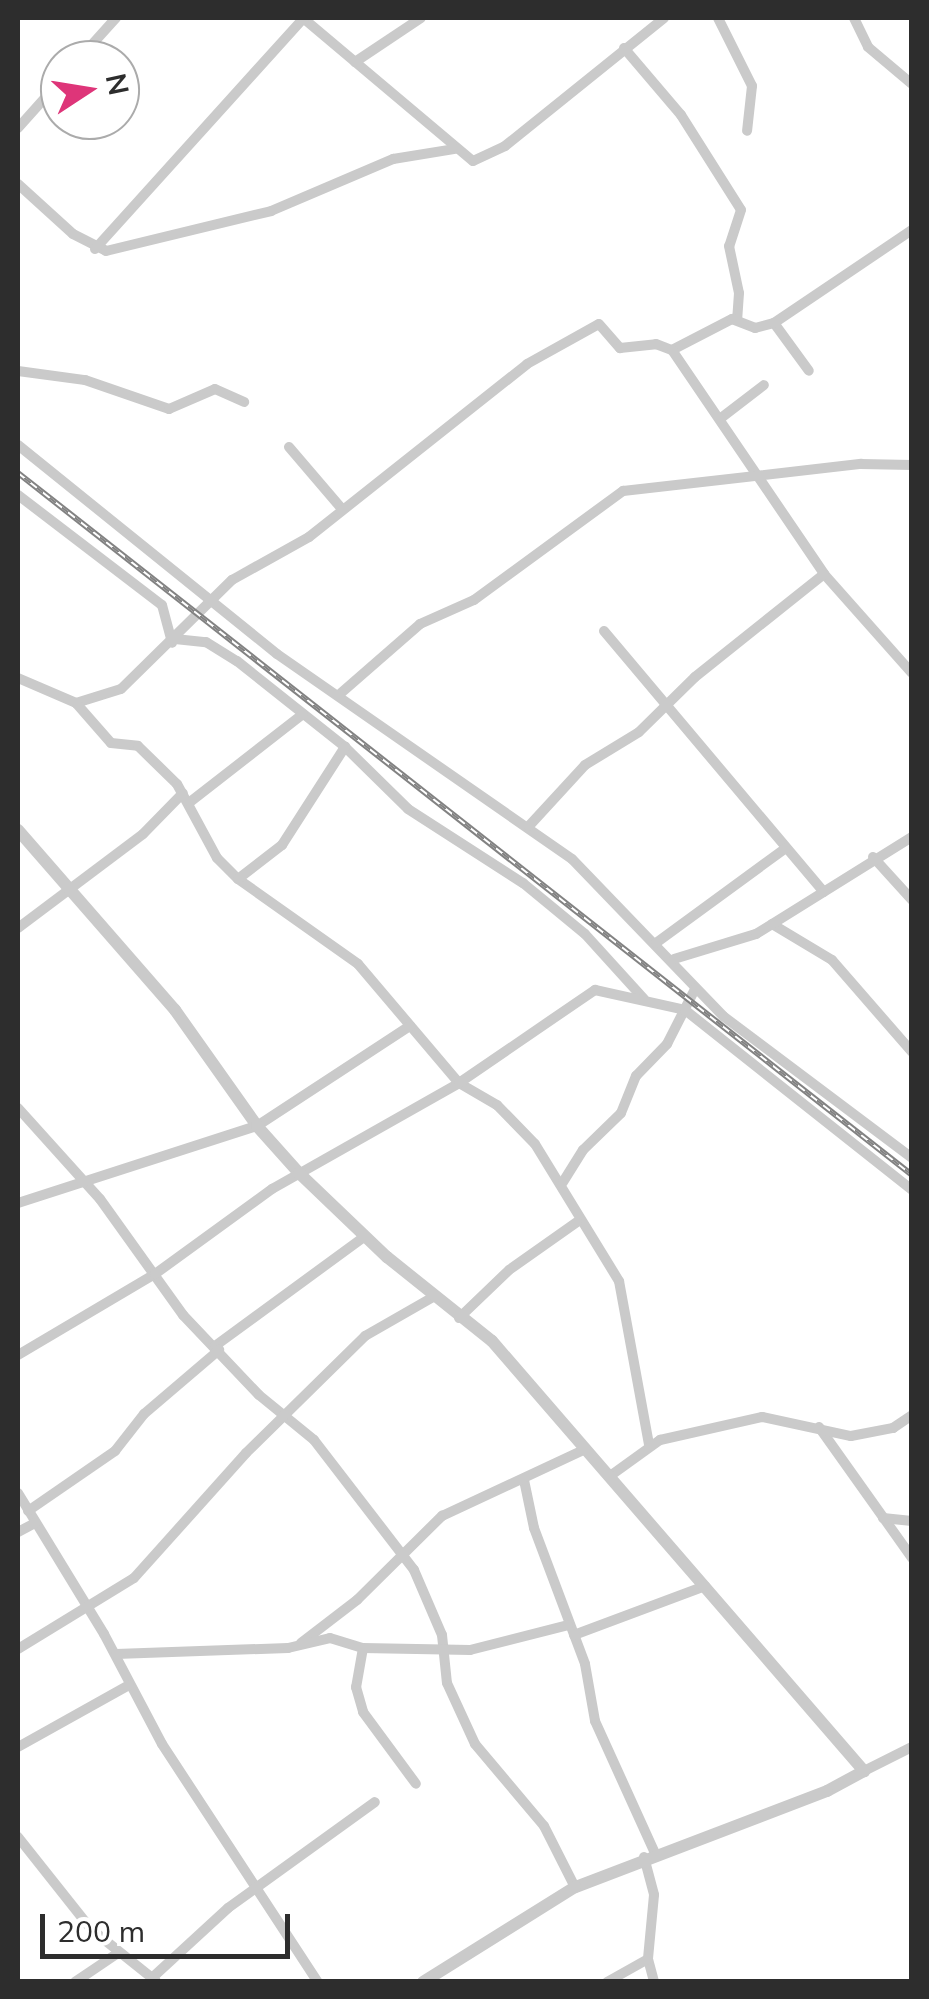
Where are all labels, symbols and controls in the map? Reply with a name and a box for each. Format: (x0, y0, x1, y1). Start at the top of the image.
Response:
north arrow (40, 40, 140, 140)
text: N (99, 70, 137, 98)
scale bar (45, 1894, 295, 1956)
text: 200 m (57, 1912, 145, 1950)

